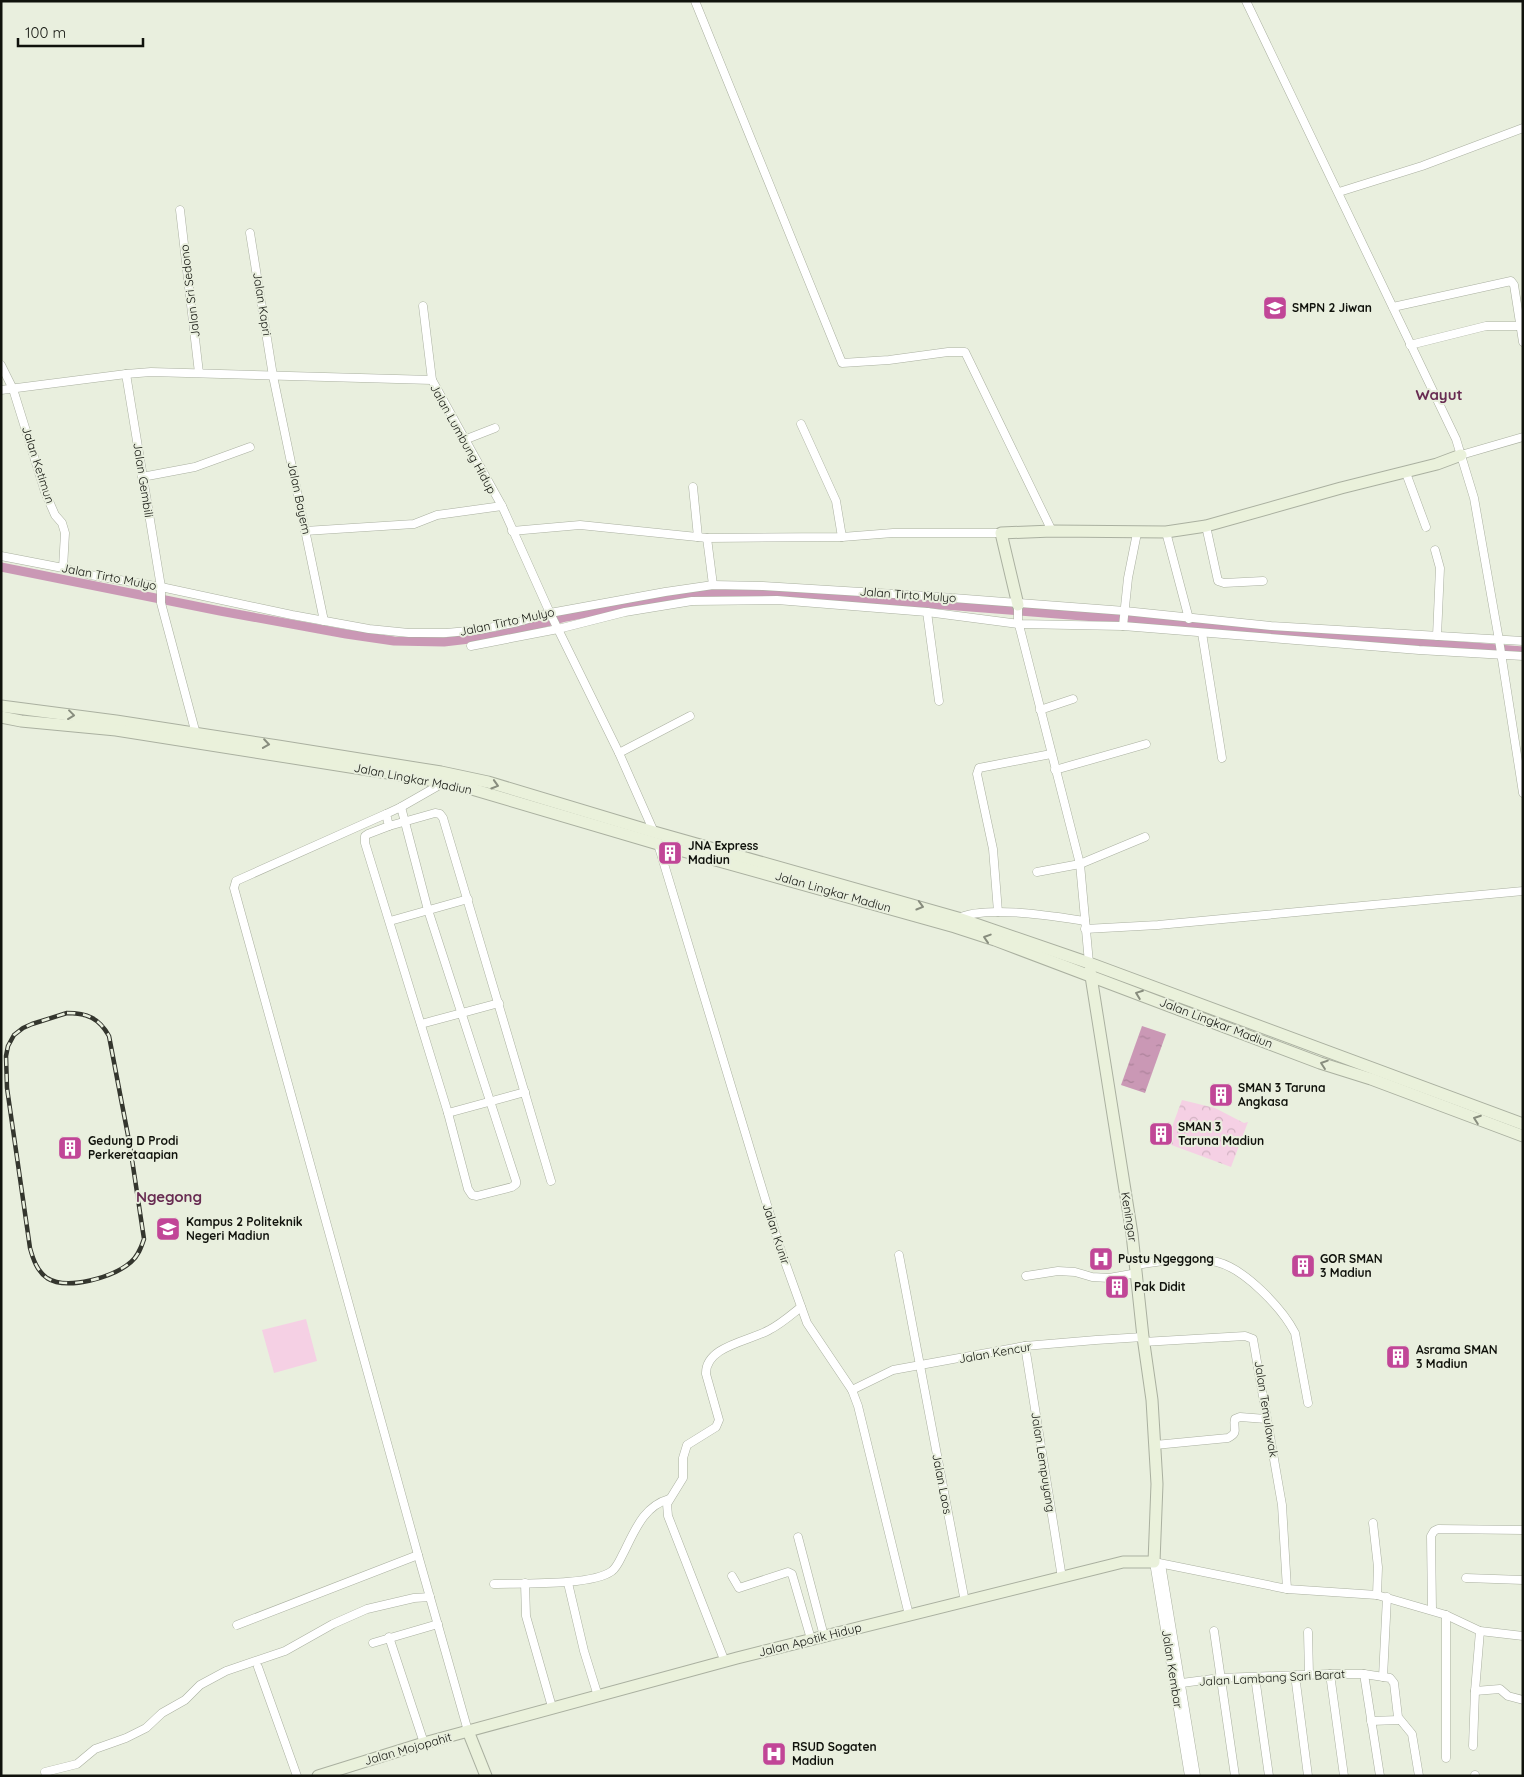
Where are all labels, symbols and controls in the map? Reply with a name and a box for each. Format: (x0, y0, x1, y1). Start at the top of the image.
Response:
scale bar (18, 15, 142, 47)
text: 100 m (25, 23, 66, 42)
street label: Jalan Sri Sedono (176, 244, 203, 339)
street label: Jalan Kapri (250, 271, 275, 337)
school or university icon: SMPN 2 Jiwan (1262, 295, 1288, 321)
place label: SMPN 2 Jiwan (1292, 300, 1372, 315)
street label: Jalan Lumbung Hidup (427, 381, 500, 496)
district label: Wayut (1415, 385, 1463, 404)
street label: Jalan Ketimun (19, 424, 58, 505)
street label: Jalan Gembili (130, 441, 157, 518)
street label: Jalan Bayem (284, 460, 315, 536)
street label: Jalan Tirto Mulyo (60, 560, 158, 593)
street label: Jalan Tirto Mulyo (859, 584, 957, 605)
street label: Jalan Tirto Mulyo (458, 604, 556, 639)
one-way arrow (67, 709, 75, 720)
one-way arrow (262, 738, 270, 749)
street label: Jalan Lingkar Madiun (353, 760, 473, 797)
one-way arrow (490, 779, 498, 789)
place label: JNA Express Madiun (688, 838, 759, 867)
building icon: JNA Express Madiun (657, 840, 683, 866)
street label: Jalan Lingkar Madiun (773, 868, 893, 915)
one-way arrow (916, 900, 925, 911)
one-way arrow (983, 933, 992, 943)
one-way arrow (1135, 990, 1144, 1000)
street label: Jalan Lingkar Madiun (1157, 994, 1275, 1051)
one-way arrow (1320, 1060, 1329, 1070)
place label: SMAN 3 Taruna Angkasa (1238, 1080, 1325, 1109)
building icon: SMAN 3 Taruna Angkasa (1208, 1082, 1234, 1108)
one-way arrow (1473, 1115, 1482, 1125)
place label: SMAN 3 Taruna Madiun (1178, 1119, 1264, 1148)
building icon: SMAN 3 Taruna Madiun (1148, 1121, 1174, 1147)
place label: Gedung D Prodi Perkeretaapian (88, 1133, 179, 1162)
building icon: Gedung D Prodi Perkeretaapian (57, 1135, 83, 1161)
district label: Ngegong (136, 1187, 202, 1206)
street label: Keningar (1118, 1191, 1141, 1243)
street label: Jalan Kunir (760, 1201, 794, 1267)
place label: Kampus 2 Politeknik Negeri Madiun (186, 1214, 303, 1243)
school or university icon: Kampus 2 Politeknik Negeri Madiun (155, 1216, 181, 1242)
hospital icon: Pustu Ngeggong (1088, 1246, 1114, 1272)
place label: Pustu Ngeggong (1118, 1251, 1214, 1266)
place label: GOR SMAN 3 Madiun (1320, 1251, 1383, 1280)
building icon: GOR SMAN 3 Madiun (1290, 1253, 1316, 1279)
building icon: Pak Didit (1104, 1274, 1130, 1300)
place label: Pak Didit (1134, 1279, 1186, 1294)
street label: Jalan Kencur (957, 1339, 1033, 1366)
place label: Asrama SMAN 3 Madiun (1416, 1342, 1498, 1371)
building icon: Asrama SMAN 3 Madiun (1385, 1344, 1411, 1370)
street label: Jalan Temulawak (1251, 1360, 1282, 1458)
street label: Jalan Lempuyang (1028, 1411, 1059, 1513)
street label: Jalan Laos (929, 1453, 956, 1516)
street label: Jalan Apotik Hidup (757, 1619, 863, 1660)
street label: Jalan Kembar (1159, 1629, 1186, 1710)
street label: Jalan Lambang Sari Barat (1198, 1666, 1346, 1689)
street label: Jalan Mojopahit (363, 1729, 453, 1768)
place label: RSUD Sogaten Madiun (792, 1739, 877, 1768)
hospital icon: RSUD Sogaten Madiun (761, 1741, 787, 1767)

